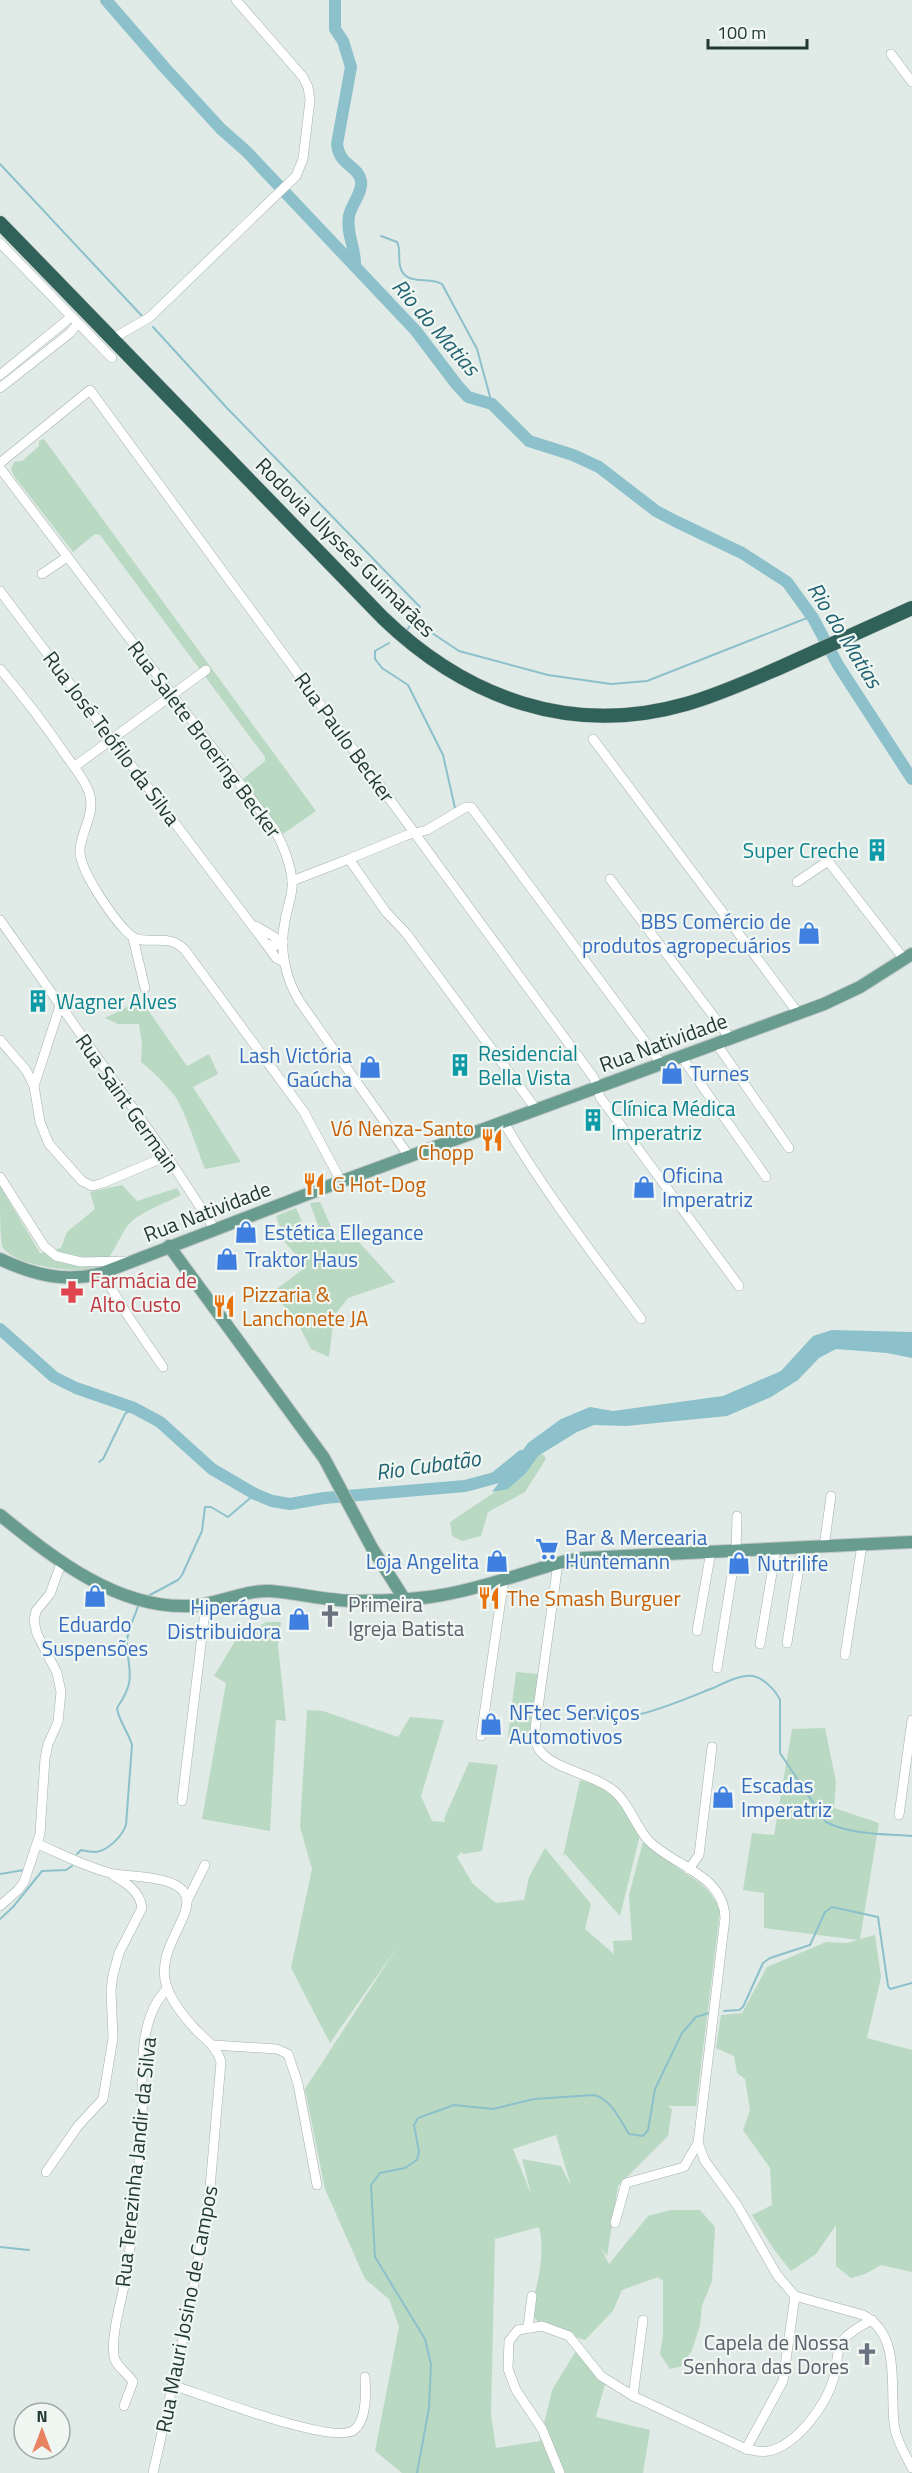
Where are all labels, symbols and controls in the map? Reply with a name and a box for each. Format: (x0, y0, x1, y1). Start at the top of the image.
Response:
scale bar (708, 12, 807, 50)
text: 100 m (717, 19, 766, 46)
water label: Rio do Matias (384, 271, 489, 384)
street label: Rodovia Ulysses Guimarães (249, 450, 443, 644)
water label: Rio do Matias (799, 575, 892, 696)
street label: Rua Salete Broering Becker (120, 634, 290, 844)
street label: Rua José Teófilo da Silva (36, 644, 189, 833)
street label: Rua Paulo Becker (287, 665, 403, 809)
place label: Super Creche (743, 834, 859, 866)
building icon: Super Creche (864, 837, 890, 863)
place label: BBS Comércio de produtos agropecuários (582, 905, 791, 961)
shop icon: BBS Comércio de produtos agropecuários (796, 920, 822, 946)
place label: Wagner Alves (56, 985, 177, 1017)
building icon: Wagner Alves (25, 988, 51, 1014)
street label: Rua Natividade (595, 1004, 731, 1080)
street label: Rua Saint Germain (68, 1027, 188, 1179)
place label: Residencial Bella Vista (478, 1037, 578, 1093)
place label: Lash Victória Gaúcha (239, 1039, 352, 1095)
building icon: Residencial Bella Vista (447, 1052, 473, 1078)
shop icon: Lash Victória Gaúcha (357, 1054, 383, 1080)
place label: Turnes (690, 1057, 749, 1089)
shop icon: Turnes (659, 1060, 685, 1086)
place label: Clínica Médica Imperatriz (611, 1092, 736, 1148)
building icon: Clínica Médica Imperatriz (580, 1107, 606, 1133)
place label: Vó Nenza-Santo Chopp (330, 1112, 474, 1168)
restaurant icon: Vó Nenza-Santo Chopp (479, 1127, 505, 1153)
place label: Oficina Imperatriz (662, 1159, 753, 1215)
place label: G Hot-Dog (332, 1168, 426, 1200)
restaurant icon: G Hot-Dog (301, 1171, 327, 1197)
street label: Rua Natividade (139, 1172, 275, 1250)
shop icon: Oficina Imperatriz (631, 1174, 657, 1200)
place label: Estética Ellegance (264, 1216, 424, 1248)
shop icon: Estética Ellegance (233, 1219, 259, 1245)
place label: Traktor Haus (245, 1243, 358, 1275)
shop icon: Traktor Haus (214, 1246, 240, 1272)
place label: Farmácia de Alto Custo (90, 1264, 197, 1320)
place label: Pizzaria & Lanchonete JA (242, 1278, 369, 1334)
pharmacy icon: Farmácia de Alto Custo (59, 1279, 85, 1305)
restaurant icon: Pizzaria & Lanchonete JA (211, 1293, 237, 1319)
water label: Rio Cubatão (373, 1441, 484, 1489)
place label: Bar & Mercearia Huntemann (565, 1521, 708, 1577)
supermarket icon: Bar & Mercearia Huntemann (534, 1536, 560, 1562)
place label: Loja Angelita (366, 1545, 479, 1577)
place label: Nutrilife (757, 1547, 828, 1579)
shop icon: Loja Angelita (484, 1548, 510, 1574)
shop icon: Nutrilife (726, 1550, 752, 1576)
place label: The Smash Burguer (507, 1582, 681, 1614)
shop icon: Eduardo Suspensões (82, 1583, 108, 1609)
restaurant icon: The Smash Burguer (476, 1585, 502, 1611)
place label: Primeira Igreja Batista (348, 1588, 465, 1644)
place label: Hiperágua Distribuidora (167, 1591, 281, 1647)
church icon: Primeira Igreja Batista (317, 1603, 343, 1629)
shop icon: Hiperágua Distribuidora (286, 1606, 312, 1632)
place label: Eduardo Suspensões (42, 1608, 148, 1664)
place label: NFtec Serviços Automotivos (509, 1696, 640, 1752)
shop icon: NFtec Serviços Automotivos (478, 1711, 504, 1737)
place label: Escadas Imperatriz (741, 1769, 832, 1825)
shop icon: Escadas Imperatriz (710, 1784, 736, 1810)
street label: Rua Terezinha Jandir da Silva (106, 2035, 164, 2289)
street label: Rua Mauri Josino de Campos (146, 2183, 226, 2435)
place label: Capela de Nossa Senhora das Dores (683, 2326, 849, 2382)
church icon: Capela de Nossa Senhora das Dores (854, 2341, 880, 2367)
north arrow (12, 2401, 72, 2461)
text: N (36, 2404, 48, 2428)

